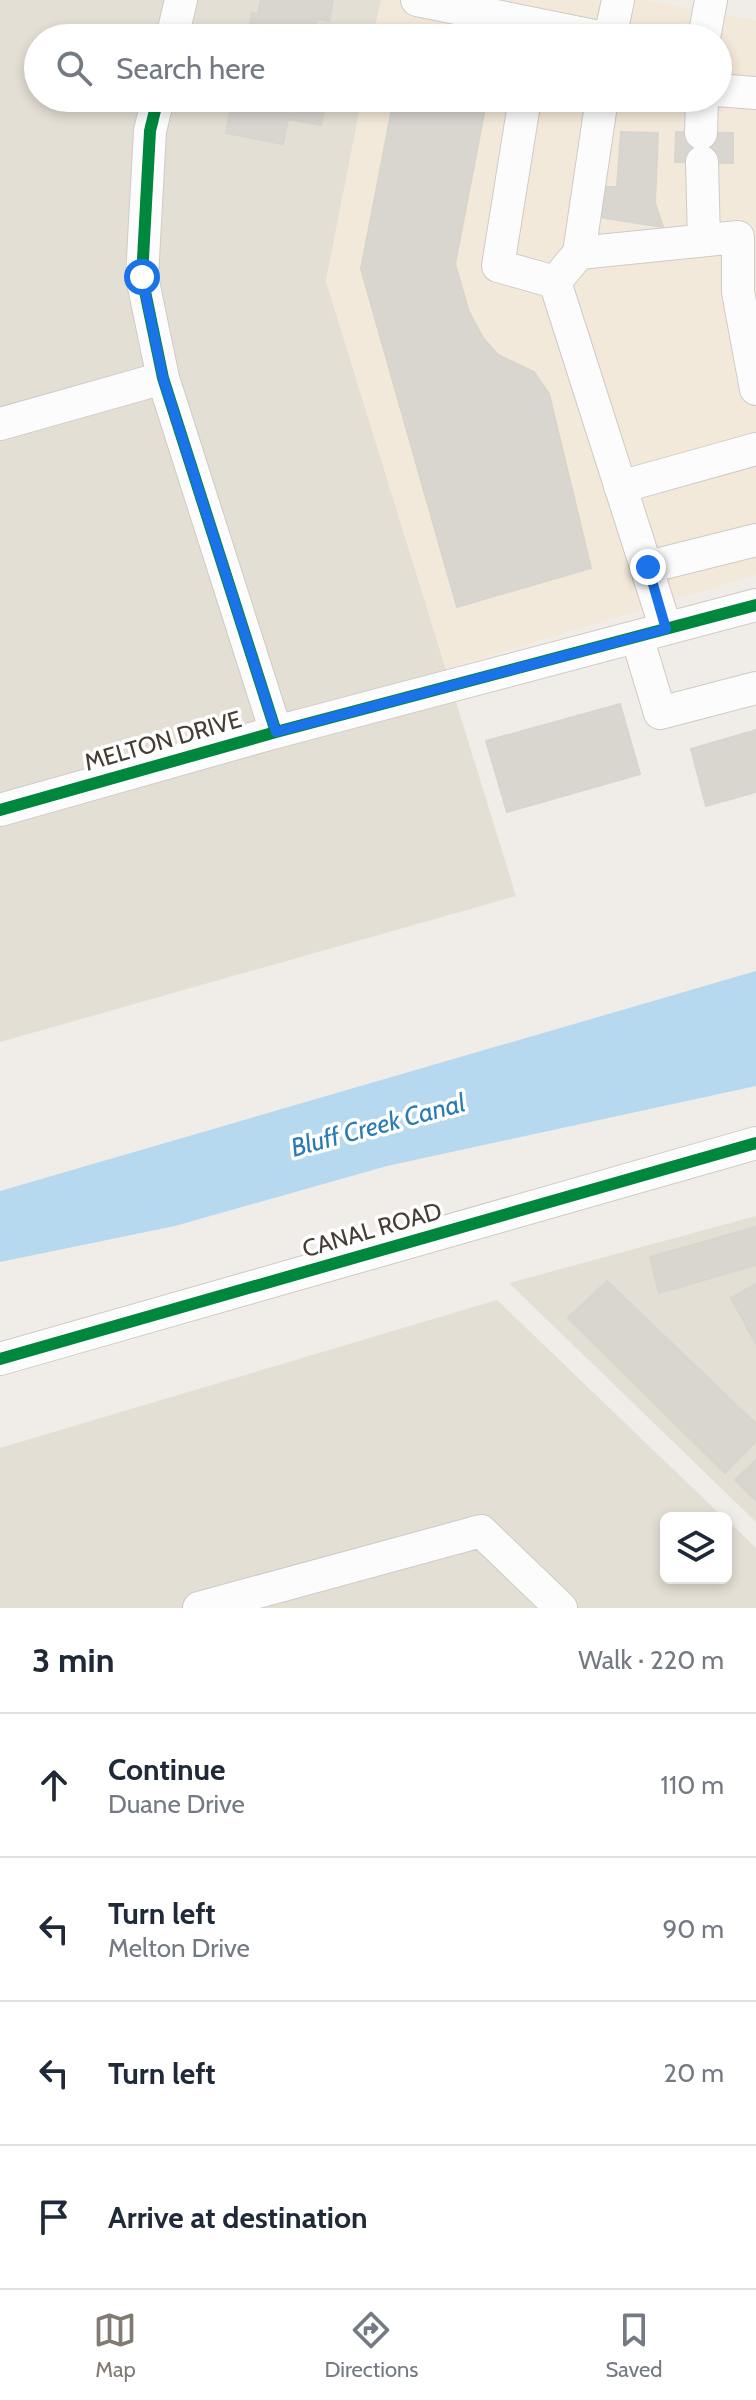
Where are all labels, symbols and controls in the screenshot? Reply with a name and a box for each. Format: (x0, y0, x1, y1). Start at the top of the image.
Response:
search box (24, 24, 732, 112)
icon: search (52, 46, 96, 90)
text: Search here (116, 50, 265, 87)
route start (124, 259, 160, 295)
route end (630, 549, 666, 585)
street label: MELTON DRIVE (81, 704, 245, 777)
water label: Bluff Creek Canal (287, 1086, 469, 1164)
street label: CANAL ROAD (299, 1196, 445, 1263)
map controls (660, 1512, 732, 1584)
button: layers (660, 1512, 732, 1584)
text: 3 min (32, 1639, 114, 1681)
text: Walk · 220 m (578, 1644, 724, 1676)
text: Continue (108, 1751, 225, 1788)
icon: ahead (32, 1763, 76, 1807)
text: 110 m (660, 1769, 724, 1801)
text: Duane Drive (108, 1788, 245, 1820)
text: Turn left (108, 1895, 216, 1932)
icon: left (32, 1907, 76, 1951)
text: 90 m (662, 1913, 724, 1945)
text: Melton Drive (108, 1932, 250, 1964)
icon: left (32, 2051, 76, 2095)
text: Turn left (108, 2055, 216, 2092)
text: 20 m (664, 2057, 724, 2089)
icon: arrive (32, 2195, 76, 2239)
text: Arrive at destination (108, 2199, 368, 2236)
tab: Map (93, 2308, 137, 2383)
tab: Directions (324, 2308, 418, 2383)
tab: Saved (605, 2308, 663, 2383)

